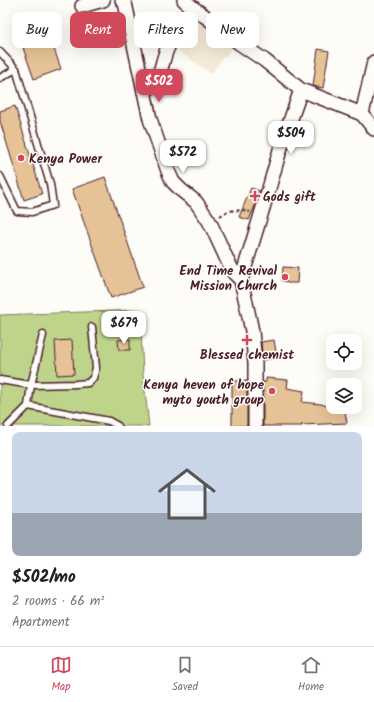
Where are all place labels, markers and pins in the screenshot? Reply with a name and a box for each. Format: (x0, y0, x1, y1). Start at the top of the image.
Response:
pin: $502 (135, 69, 183, 103)
pin: $504 (267, 121, 315, 155)
pin: $572 (159, 140, 207, 174)
place label: Kenya Power (29, 149, 103, 170)
marker: Kenya Power (16, 153, 26, 163)
place label: Gods gift (263, 187, 316, 208)
marker: Gods gift (250, 191, 260, 201)
place label: End Time Revival Mission Church (180, 261, 278, 297)
marker: End Time Revival Mission Church (280, 272, 290, 282)
pin: $679 (100, 311, 148, 345)
marker: Blessed chemist (242, 335, 252, 345)
place label: Blessed chemist (200, 345, 294, 366)
place label: Kenya heven of hope myto youth group (143, 375, 265, 411)
marker: Kenya heven of hope myto youth group (267, 386, 277, 396)

